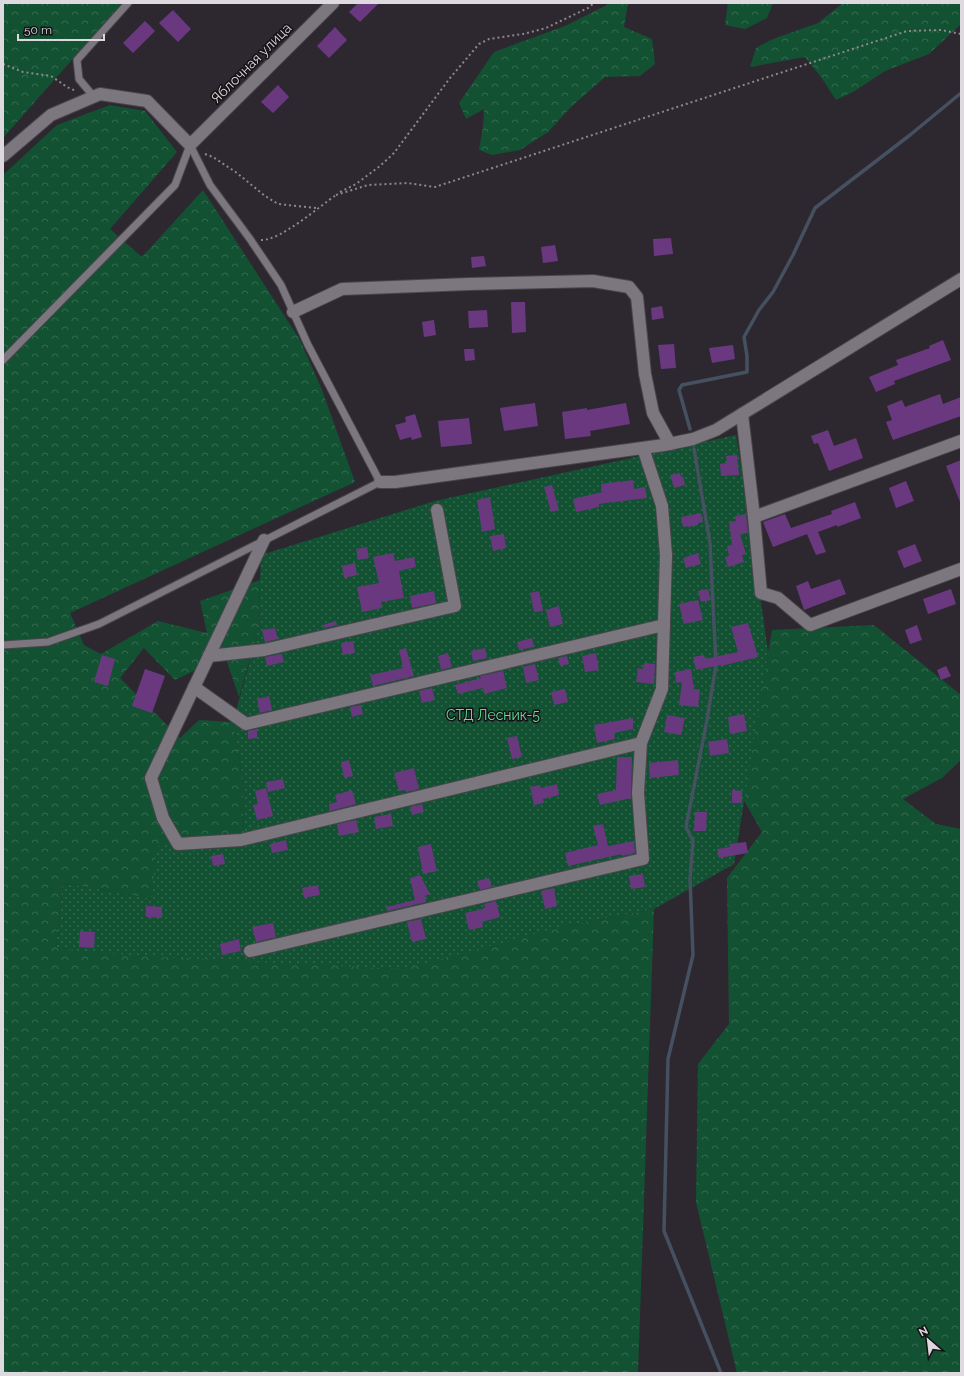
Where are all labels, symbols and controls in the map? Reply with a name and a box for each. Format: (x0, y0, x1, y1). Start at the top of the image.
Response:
scale bar (18, 16, 104, 42)
street label: Яблочная улица (208, 20, 294, 106)
text: 50 m (24, 23, 52, 37)
park label: СТД Лесник-5 (446, 707, 540, 723)
north arrow (908, 1320, 948, 1360)
text: N (917, 1324, 930, 1339)

